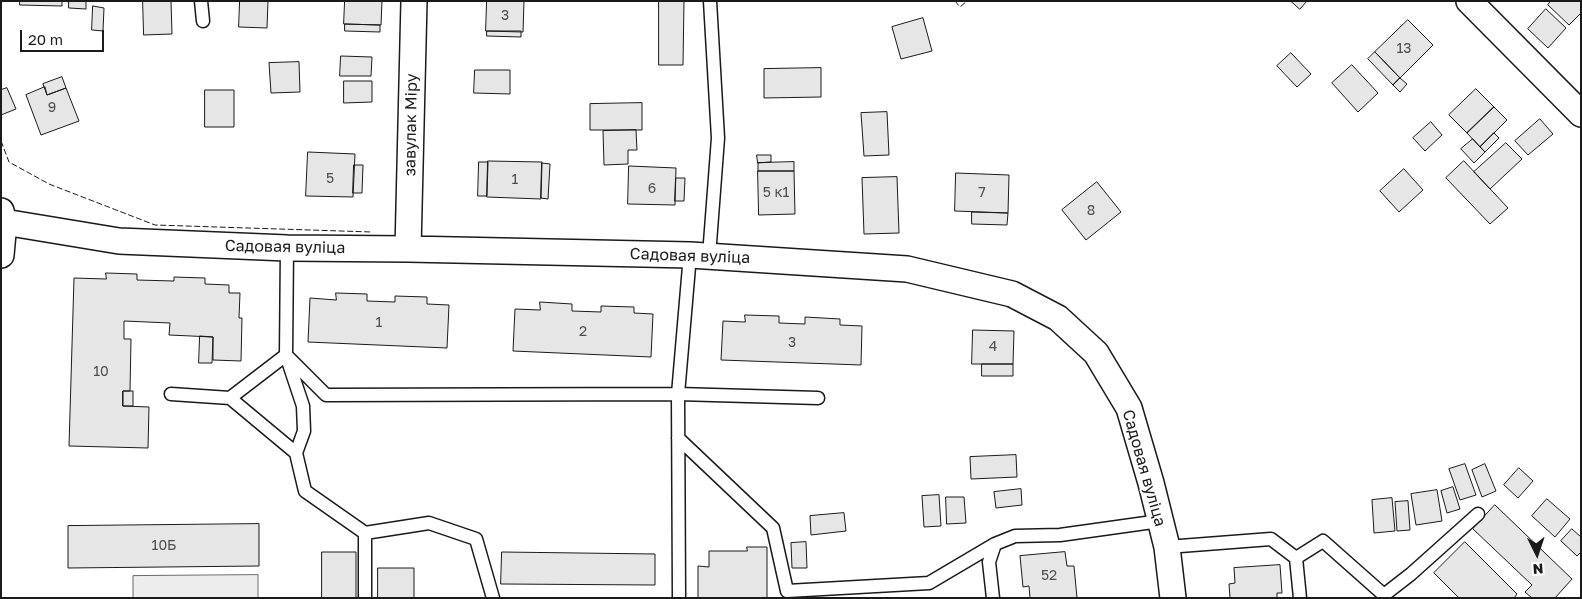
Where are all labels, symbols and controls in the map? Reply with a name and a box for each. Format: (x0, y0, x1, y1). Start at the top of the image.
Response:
house number: 3 (501, 8, 509, 24)
scale bar (22, 20, 106, 52)
text: 20 m (28, 30, 63, 48)
house number: 13 (1397, 41, 1411, 57)
street label: завулак Міру (401, 73, 421, 177)
house number: 9 (48, 100, 56, 116)
house number: 5 (326, 171, 334, 187)
house number: 1 (512, 172, 518, 188)
house number: 6 (648, 181, 656, 197)
house number: 5 к1 (763, 185, 789, 201)
house number: 7 (978, 185, 986, 201)
house number: 8 (1087, 203, 1095, 219)
street label: Садовая вуліца (225, 236, 345, 258)
street label: Садовая вуліца (629, 244, 751, 268)
house number: 1 (376, 315, 382, 331)
house number: 2 (579, 324, 587, 340)
house number: 3 (788, 335, 796, 351)
house number: 4 (989, 339, 997, 355)
house number: 10 (93, 364, 109, 380)
street label: Садовая вуліца (1118, 407, 1170, 529)
north arrow (1512, 529, 1562, 579)
house number: 10Б (152, 538, 176, 554)
text: N (1532, 561, 1544, 578)
house number: 52 (1041, 568, 1057, 584)

